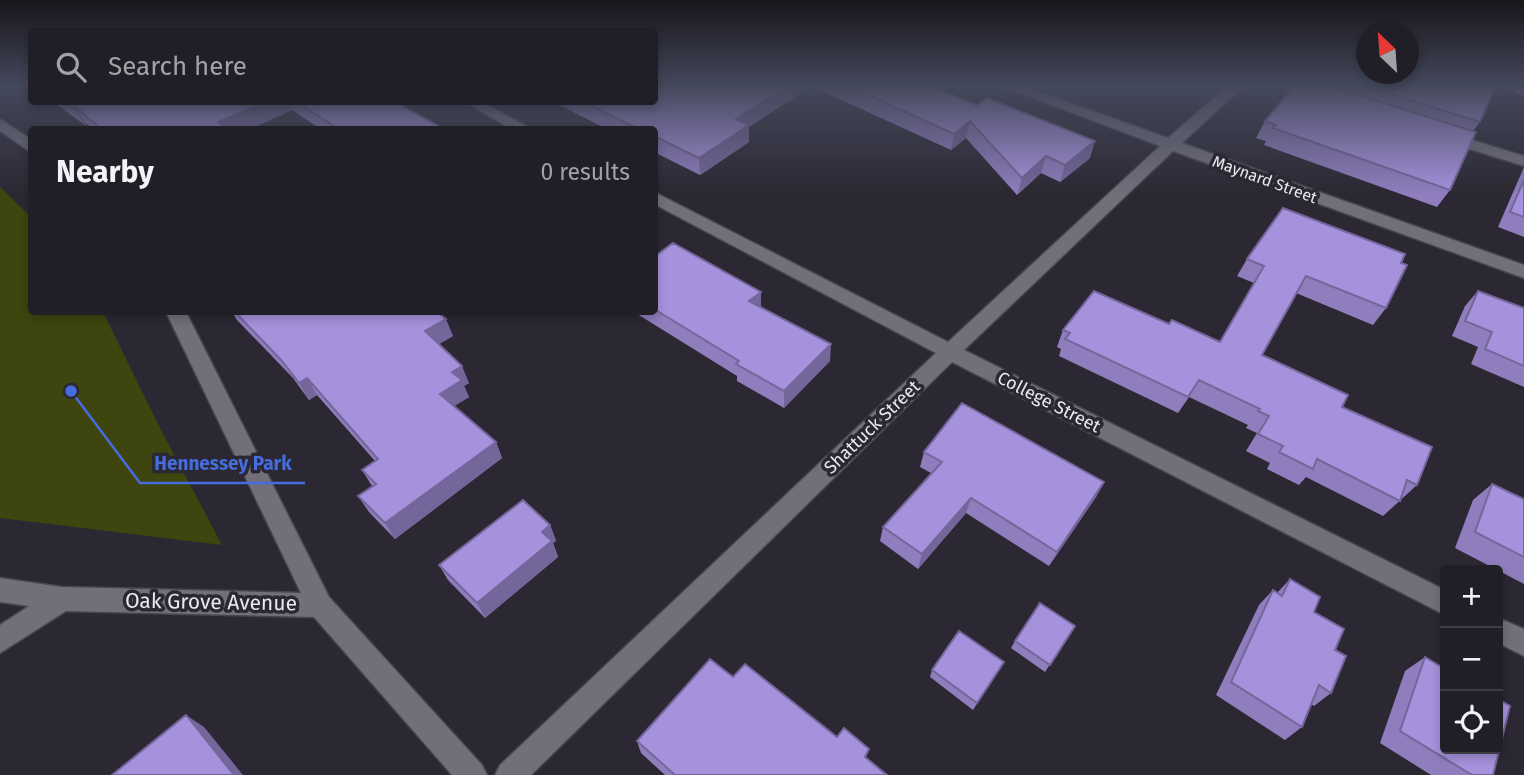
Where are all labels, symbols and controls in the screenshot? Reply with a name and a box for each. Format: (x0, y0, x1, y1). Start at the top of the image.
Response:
north arrow (1356, 21, 1419, 84)
search box (28, 28, 658, 105)
icon: search (52, 48, 90, 86)
text: Search here (108, 51, 247, 82)
street label: Maynard Street (1210, 152, 1320, 207)
text: Nearby (56, 154, 154, 190)
text: 0 results (540, 158, 630, 186)
street label: College Street (994, 367, 1105, 438)
street label: Shattuck Street (819, 375, 925, 478)
callout: Hennessey Park (140, 443, 305, 483)
text: Hennessey Park (154, 452, 292, 475)
map controls (1440, 565, 1503, 754)
button: + (1440, 565, 1503, 628)
street label: Oak Grove Avenue (125, 588, 297, 616)
button: − (1440, 628, 1503, 691)
button: locate (1440, 691, 1503, 754)

